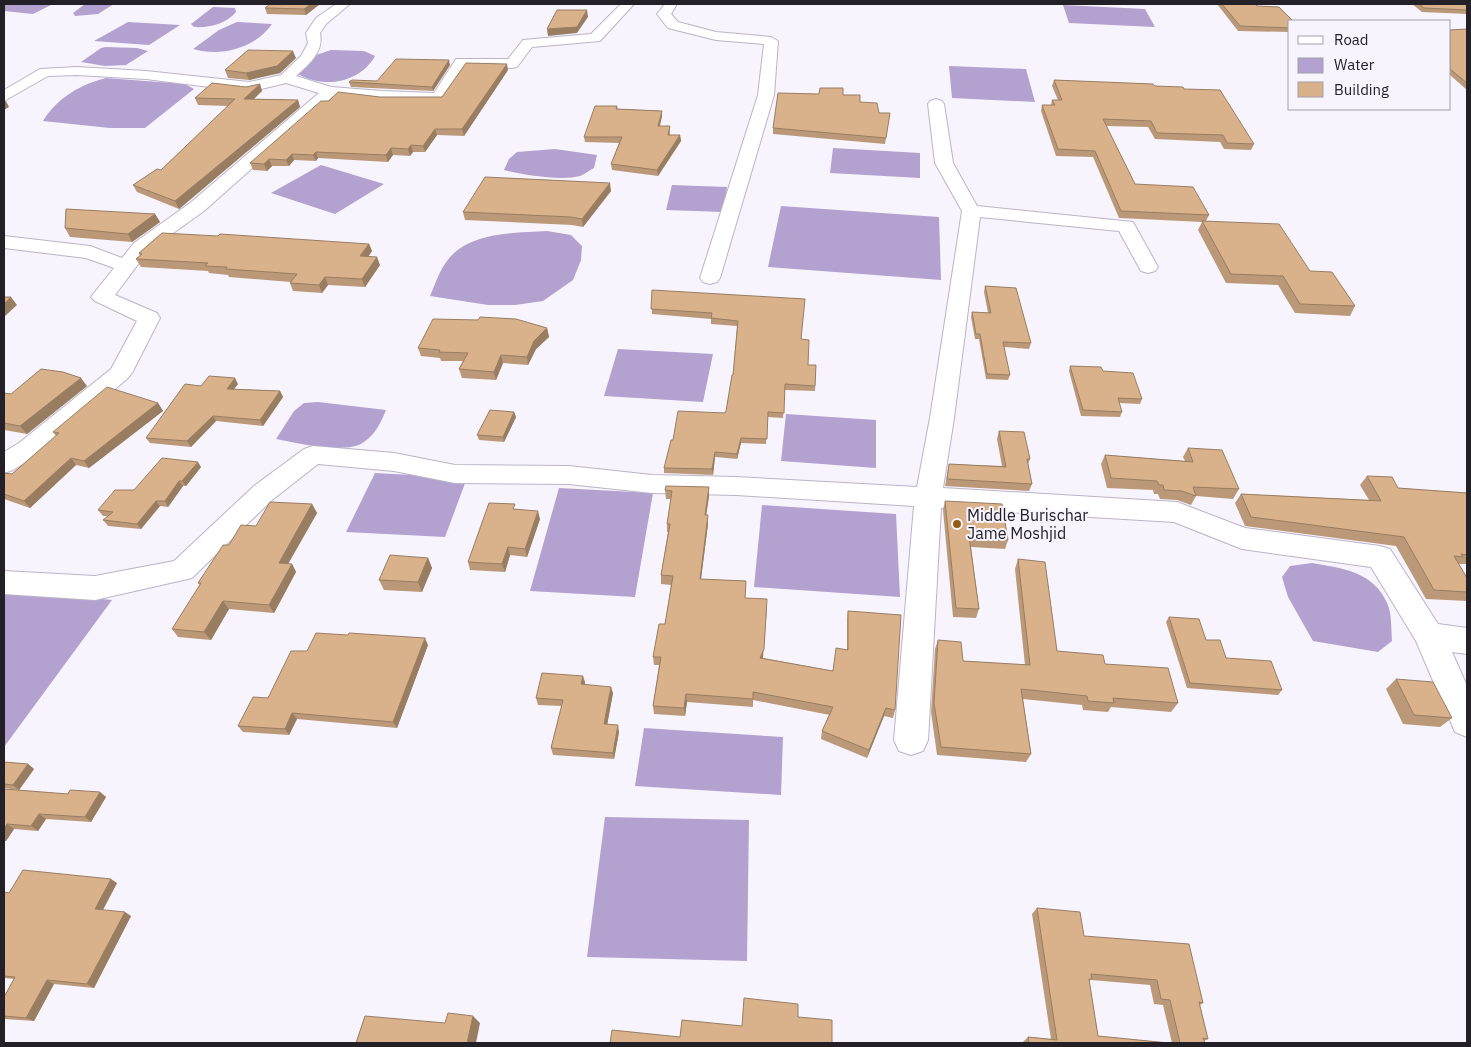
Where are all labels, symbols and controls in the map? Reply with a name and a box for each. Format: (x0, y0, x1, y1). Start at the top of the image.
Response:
legend (1288, 20, 1451, 110)
text: Road (1334, 30, 1369, 49)
text: Water (1334, 55, 1375, 74)
text: Building (1334, 80, 1389, 99)
place label: Middle Burischar Jame Moshjid (967, 505, 1088, 543)
marker: Middle Burischar Jame Moshjid (951, 518, 963, 530)

